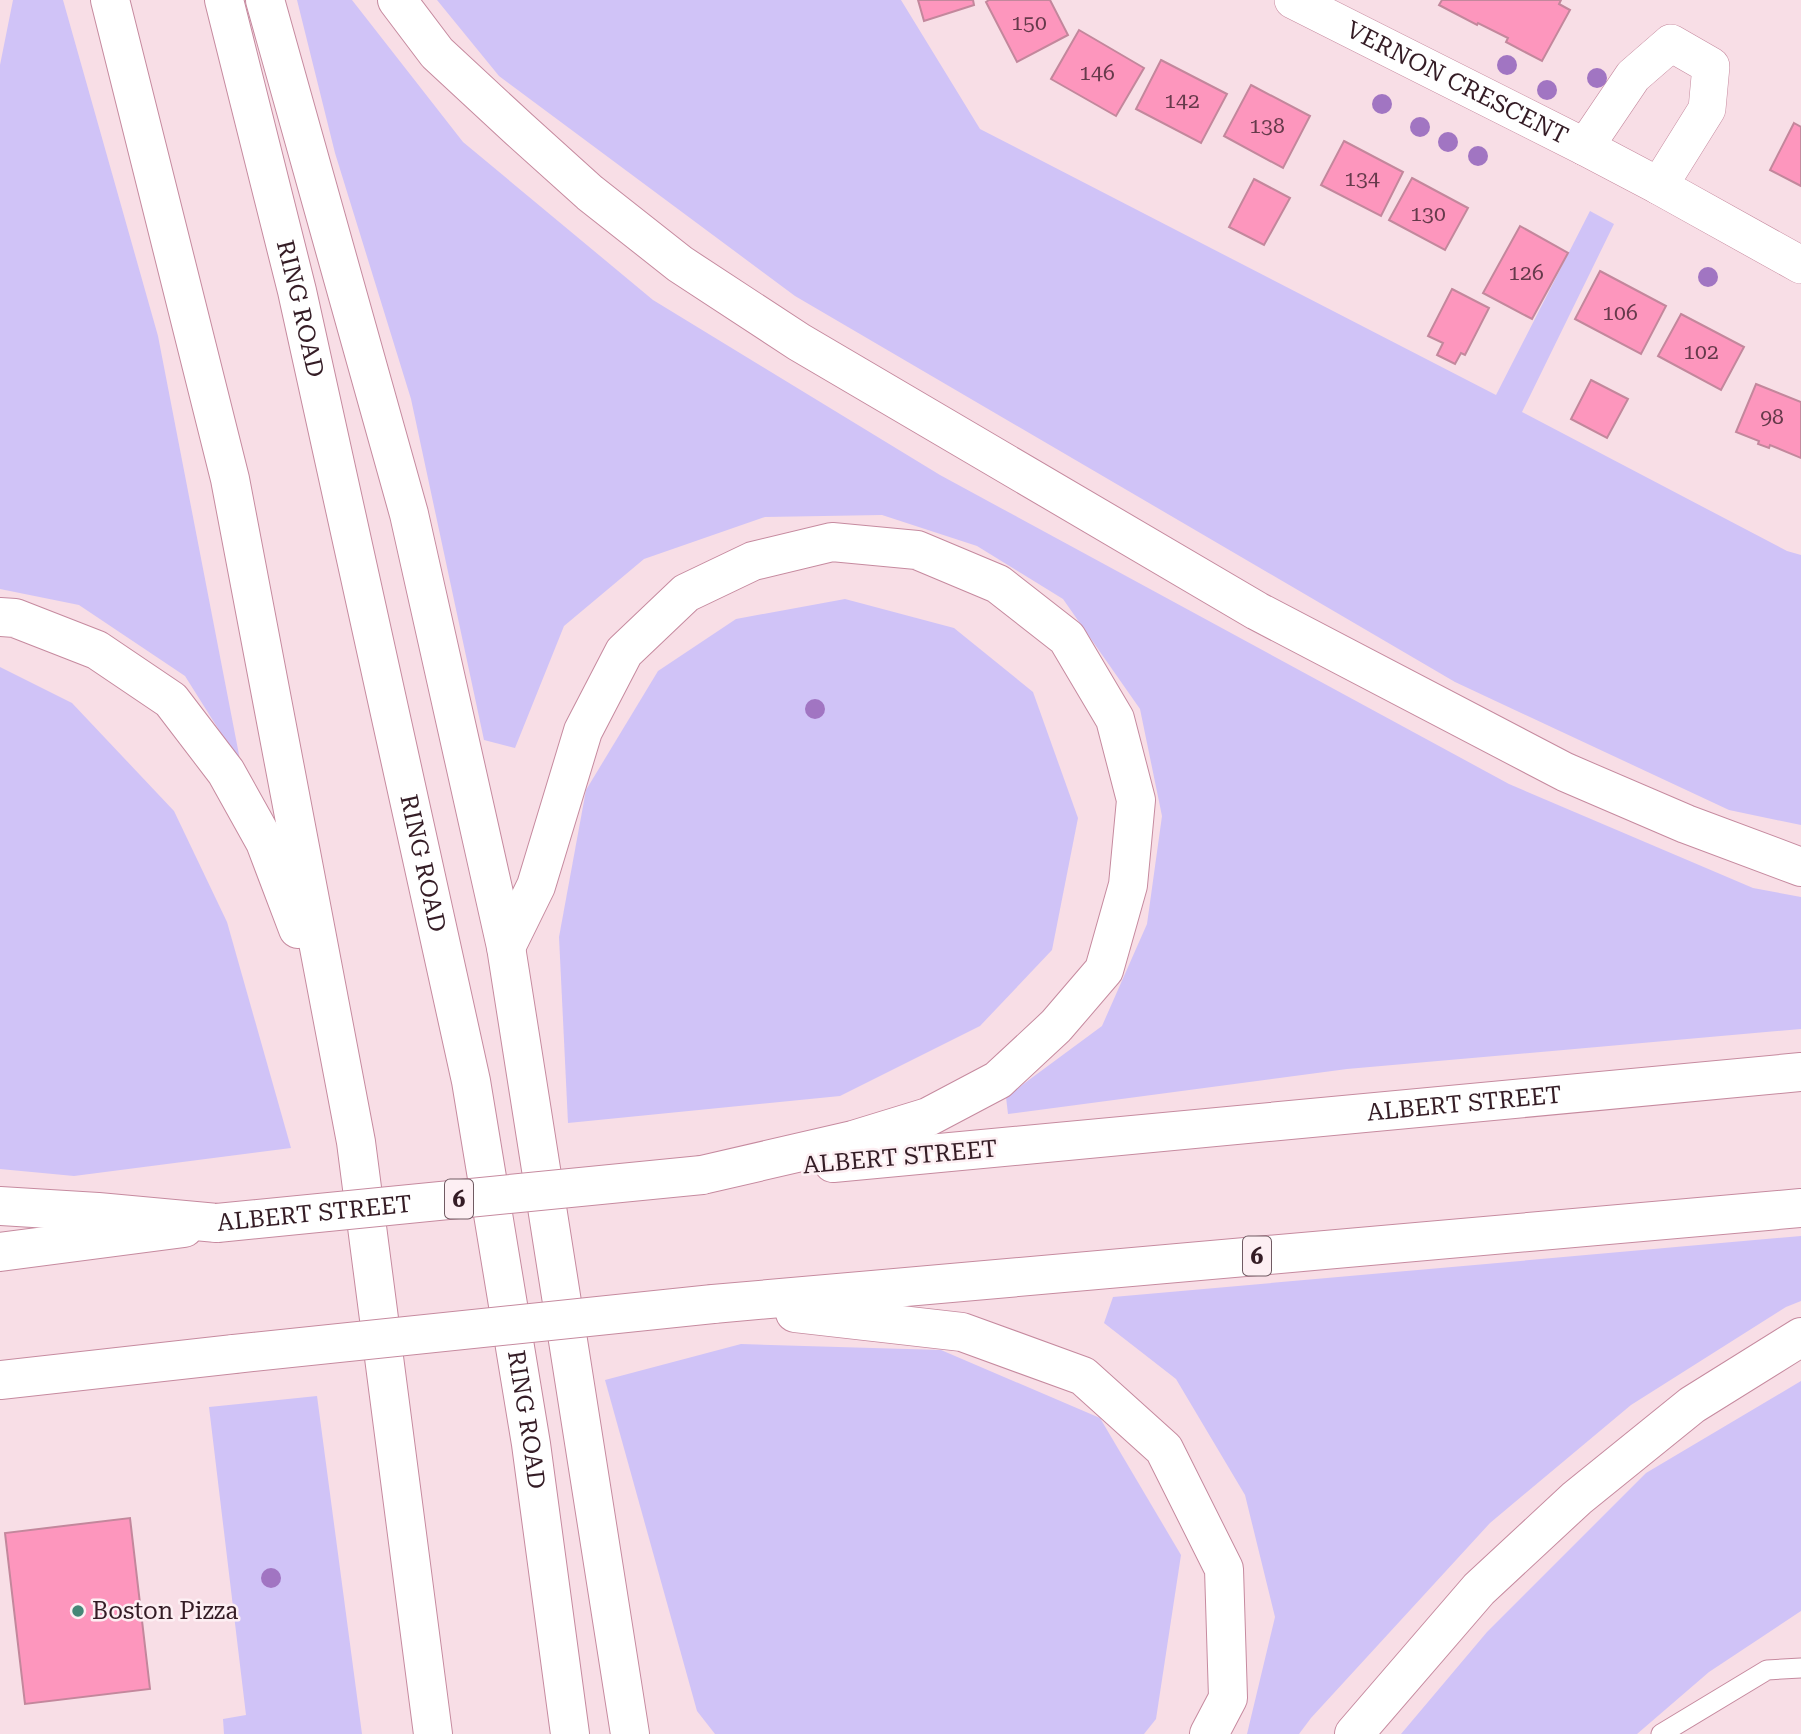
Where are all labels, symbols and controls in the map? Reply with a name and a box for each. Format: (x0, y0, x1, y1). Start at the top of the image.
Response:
house number: 150 (1011, 11, 1047, 35)
street label: VERNON CRESCENT (1342, 15, 1573, 150)
house number: 146 (1079, 61, 1115, 85)
house number: 142 (1164, 89, 1200, 113)
house number: 138 (1249, 114, 1285, 138)
house number: 134 (1344, 167, 1380, 191)
house number: 130 (1410, 202, 1446, 226)
street label: RING ROAD (271, 237, 330, 380)
house number: 126 (1508, 261, 1544, 285)
house number: 106 (1602, 301, 1638, 325)
house number: 102 (1683, 340, 1719, 364)
house number: 98 (1760, 405, 1784, 429)
street label: RING ROAD (394, 792, 452, 935)
street label: ALBERT STREET (1366, 1081, 1563, 1127)
street label: ALBERT STREET (801, 1135, 999, 1179)
road number: 6 (445, 1180, 473, 1218)
street label: ALBERT STREET (216, 1190, 413, 1237)
road number: 6 (1243, 1236, 1271, 1275)
street label: RING ROAD (502, 1348, 551, 1491)
place label: Boston Pizza (92, 1597, 238, 1625)
marker: Boston Pizza (70, 1603, 86, 1619)

